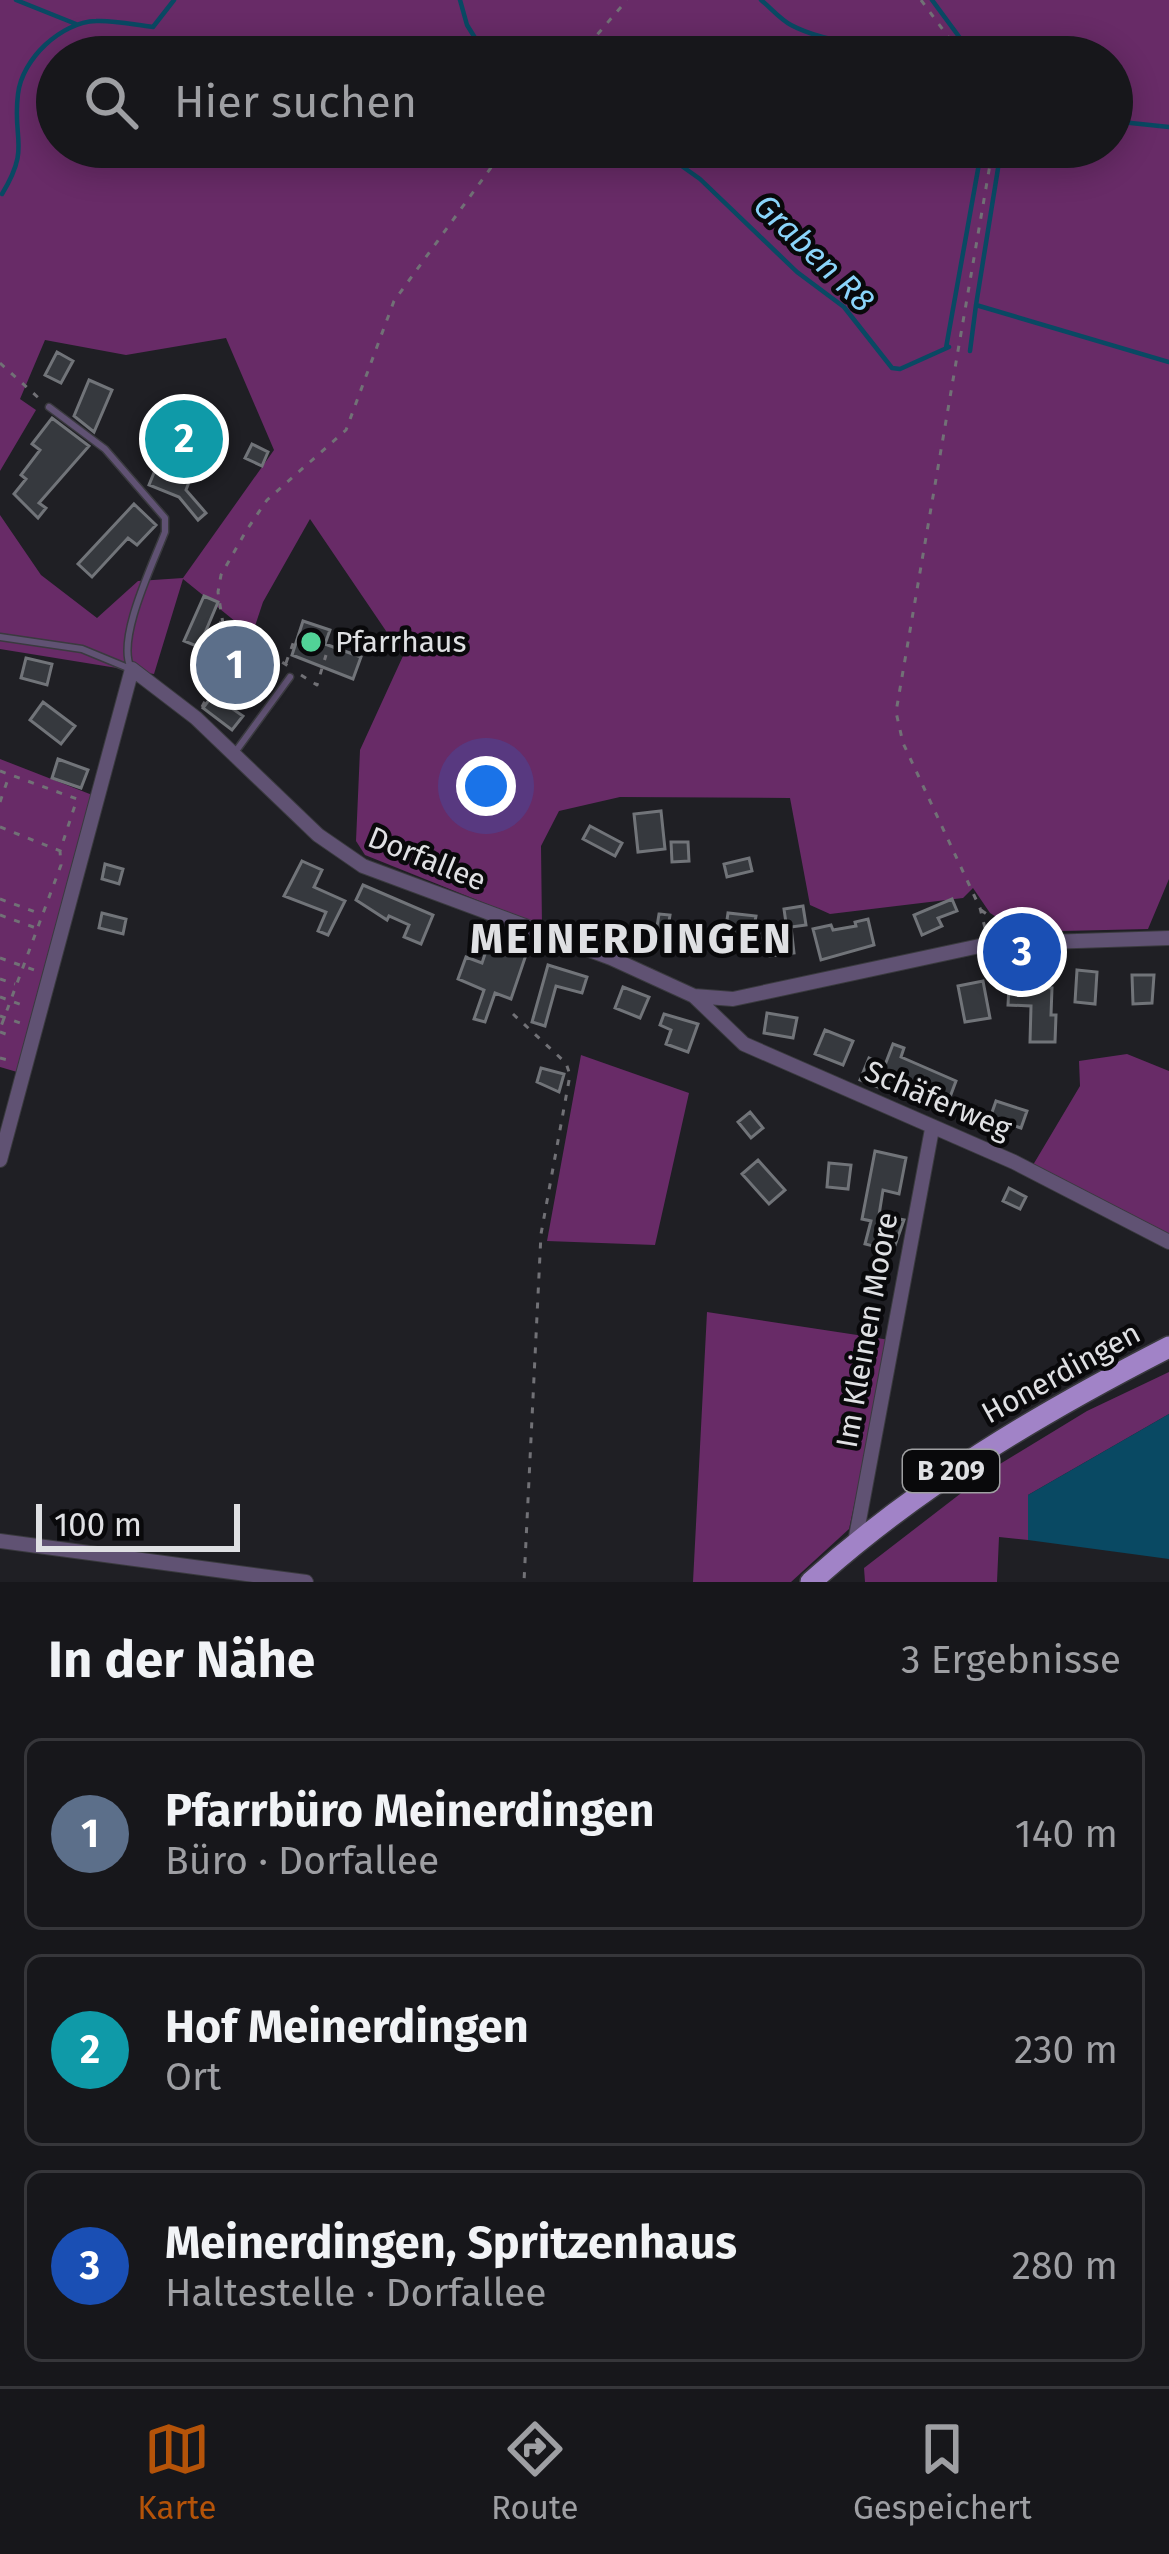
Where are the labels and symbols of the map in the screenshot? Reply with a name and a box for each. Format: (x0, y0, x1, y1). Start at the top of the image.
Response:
water label: Graben R8 (745, 186, 883, 320)
pin: 2 (145, 394, 223, 484)
pin: 1 (196, 620, 274, 710)
place label: Pfarrhaus (335, 624, 467, 660)
marker: Pfarrhaus (298, 629, 324, 655)
your location (456, 756, 516, 816)
street label: Dorfallee (363, 819, 491, 899)
pin: 3 (983, 907, 1061, 997)
district label: MEINERDINGEN (470, 914, 794, 964)
street label: Schäferweg (859, 1053, 1017, 1147)
street label: Im Kleinen Moore (829, 1209, 905, 1451)
street label: Honerdingen (975, 1315, 1147, 1431)
road number: B 209 (903, 1450, 999, 1492)
scale bar (36, 1498, 240, 1551)

